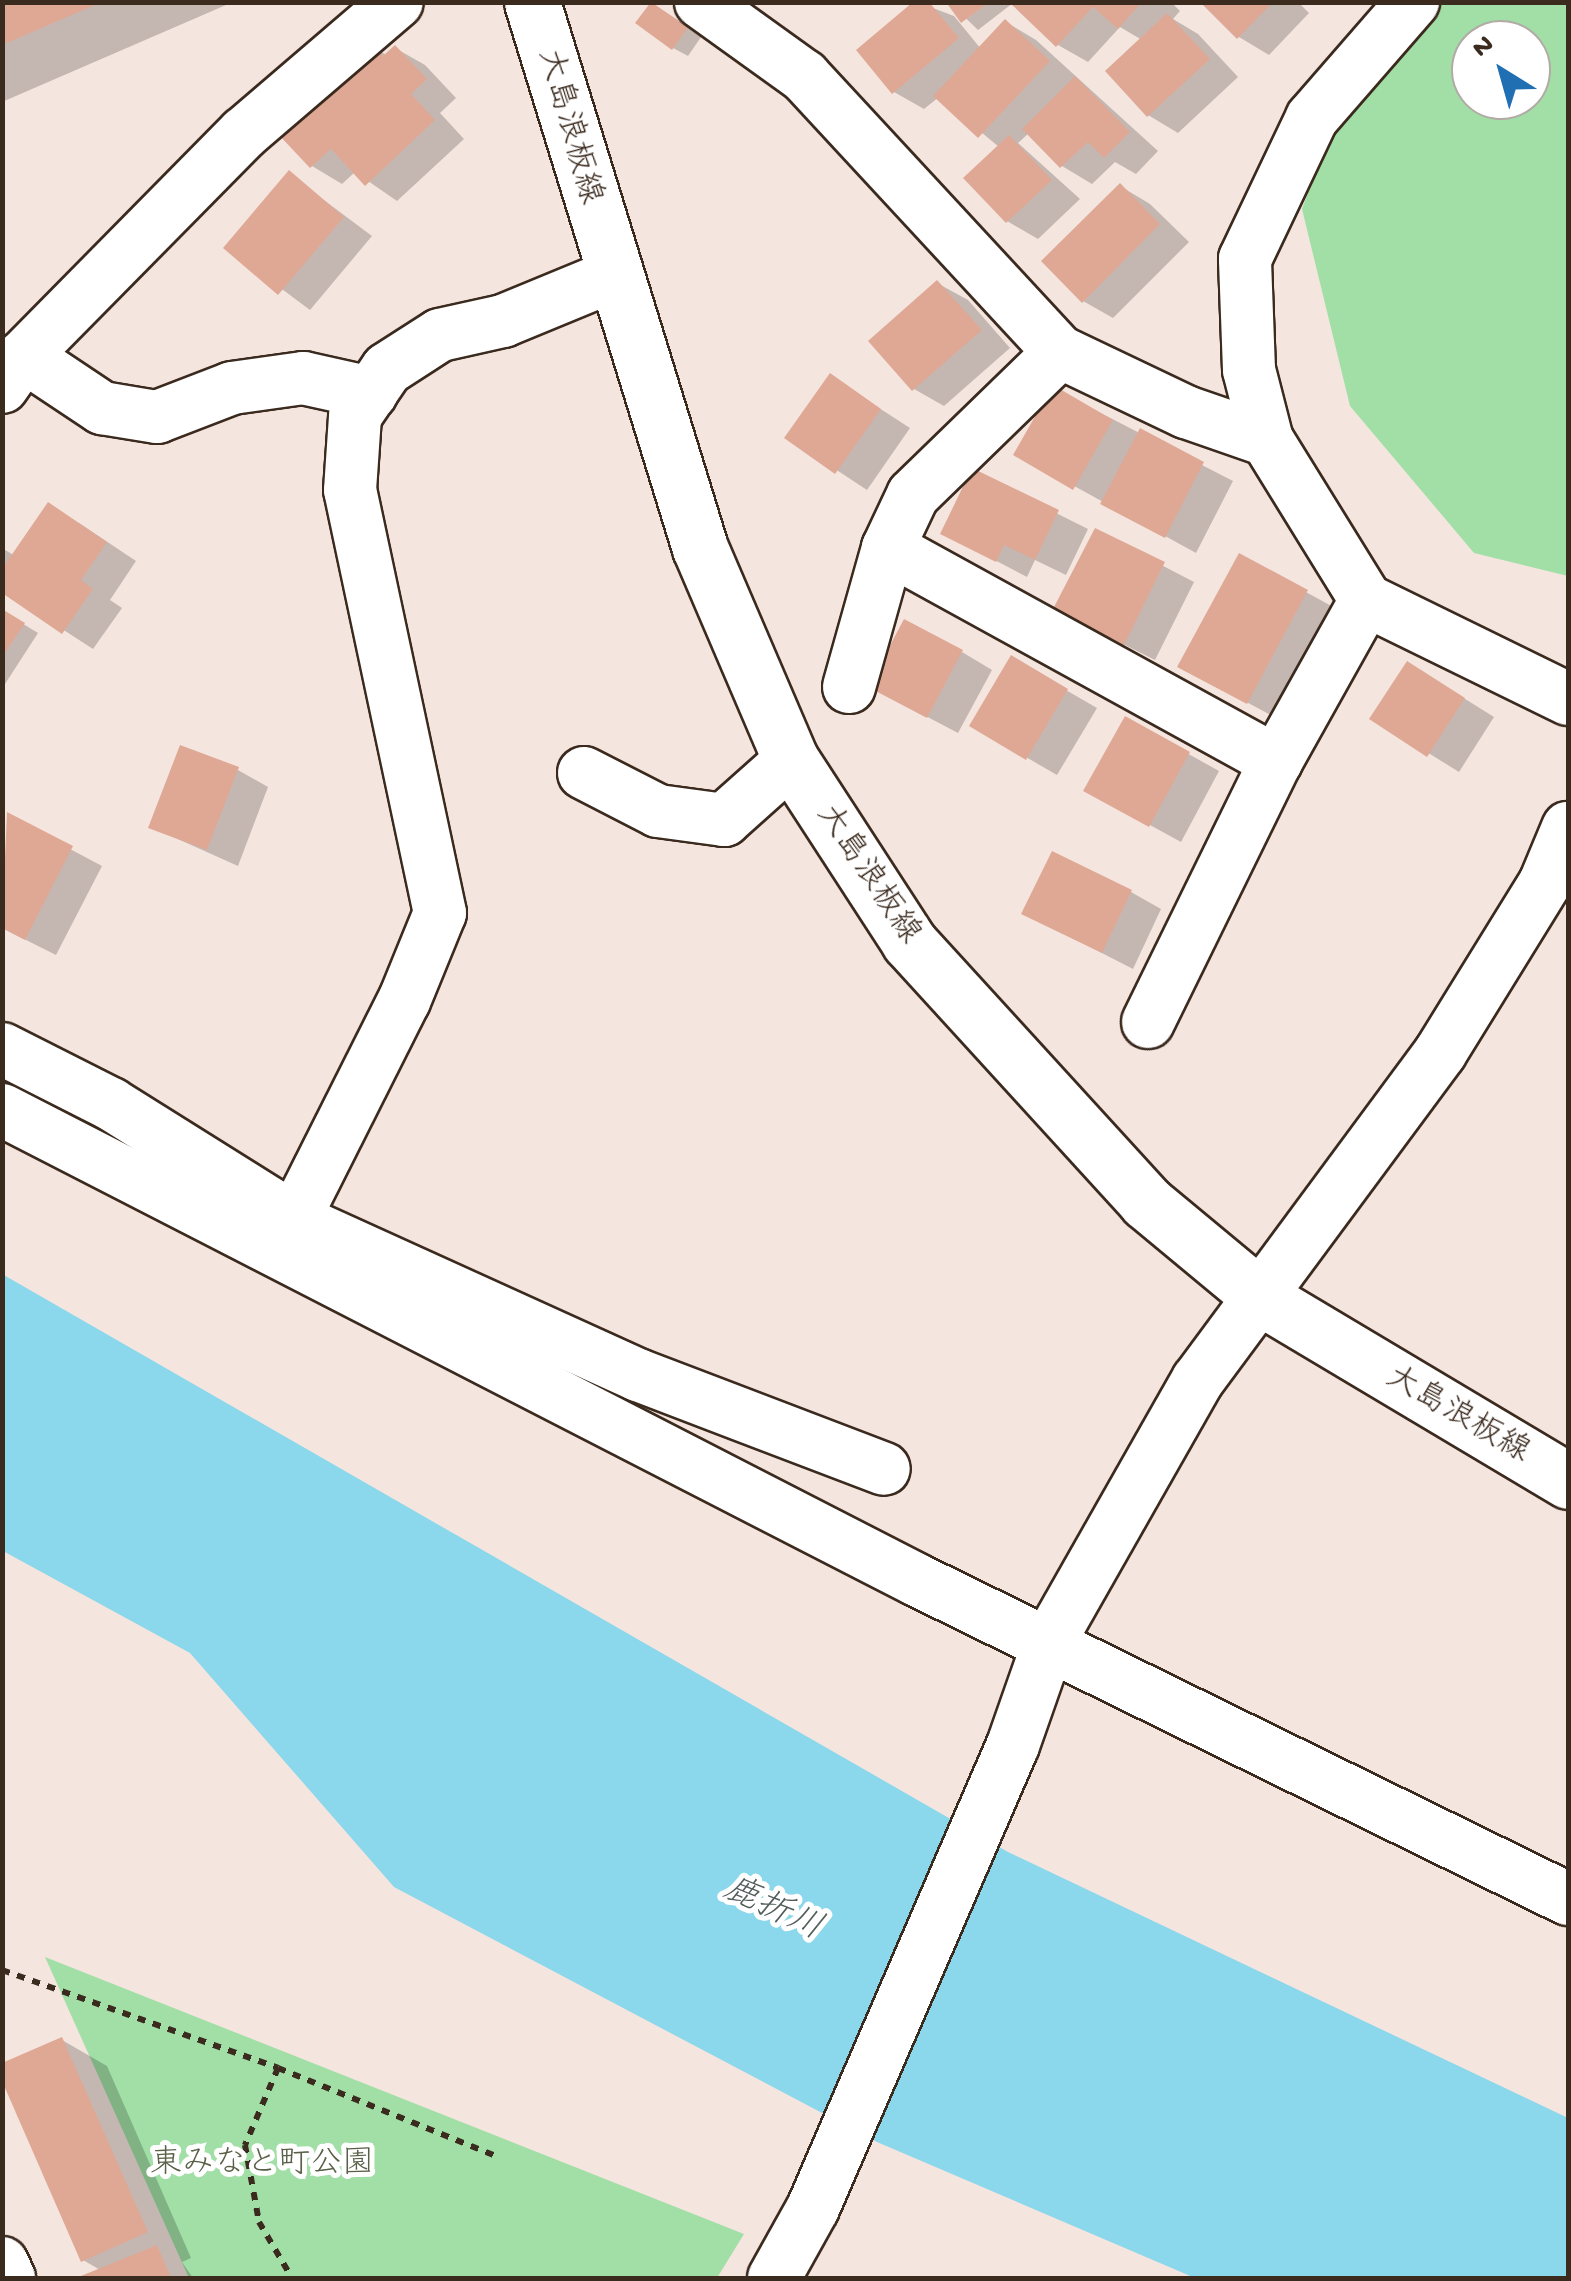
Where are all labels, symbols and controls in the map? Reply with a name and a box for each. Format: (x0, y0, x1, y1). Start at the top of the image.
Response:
north arrow (1451, 20, 1551, 120)
text: N (1467, 29, 1501, 66)
street label: 大島浪板線 (527, 45, 609, 209)
street label: 大島浪板線 (806, 798, 928, 952)
street label: 大島浪板線 (1378, 1359, 1536, 1473)
water label: 鹿折川 (716, 1870, 828, 1952)
park label: 東みなと町公園 (150, 2146, 374, 2184)

